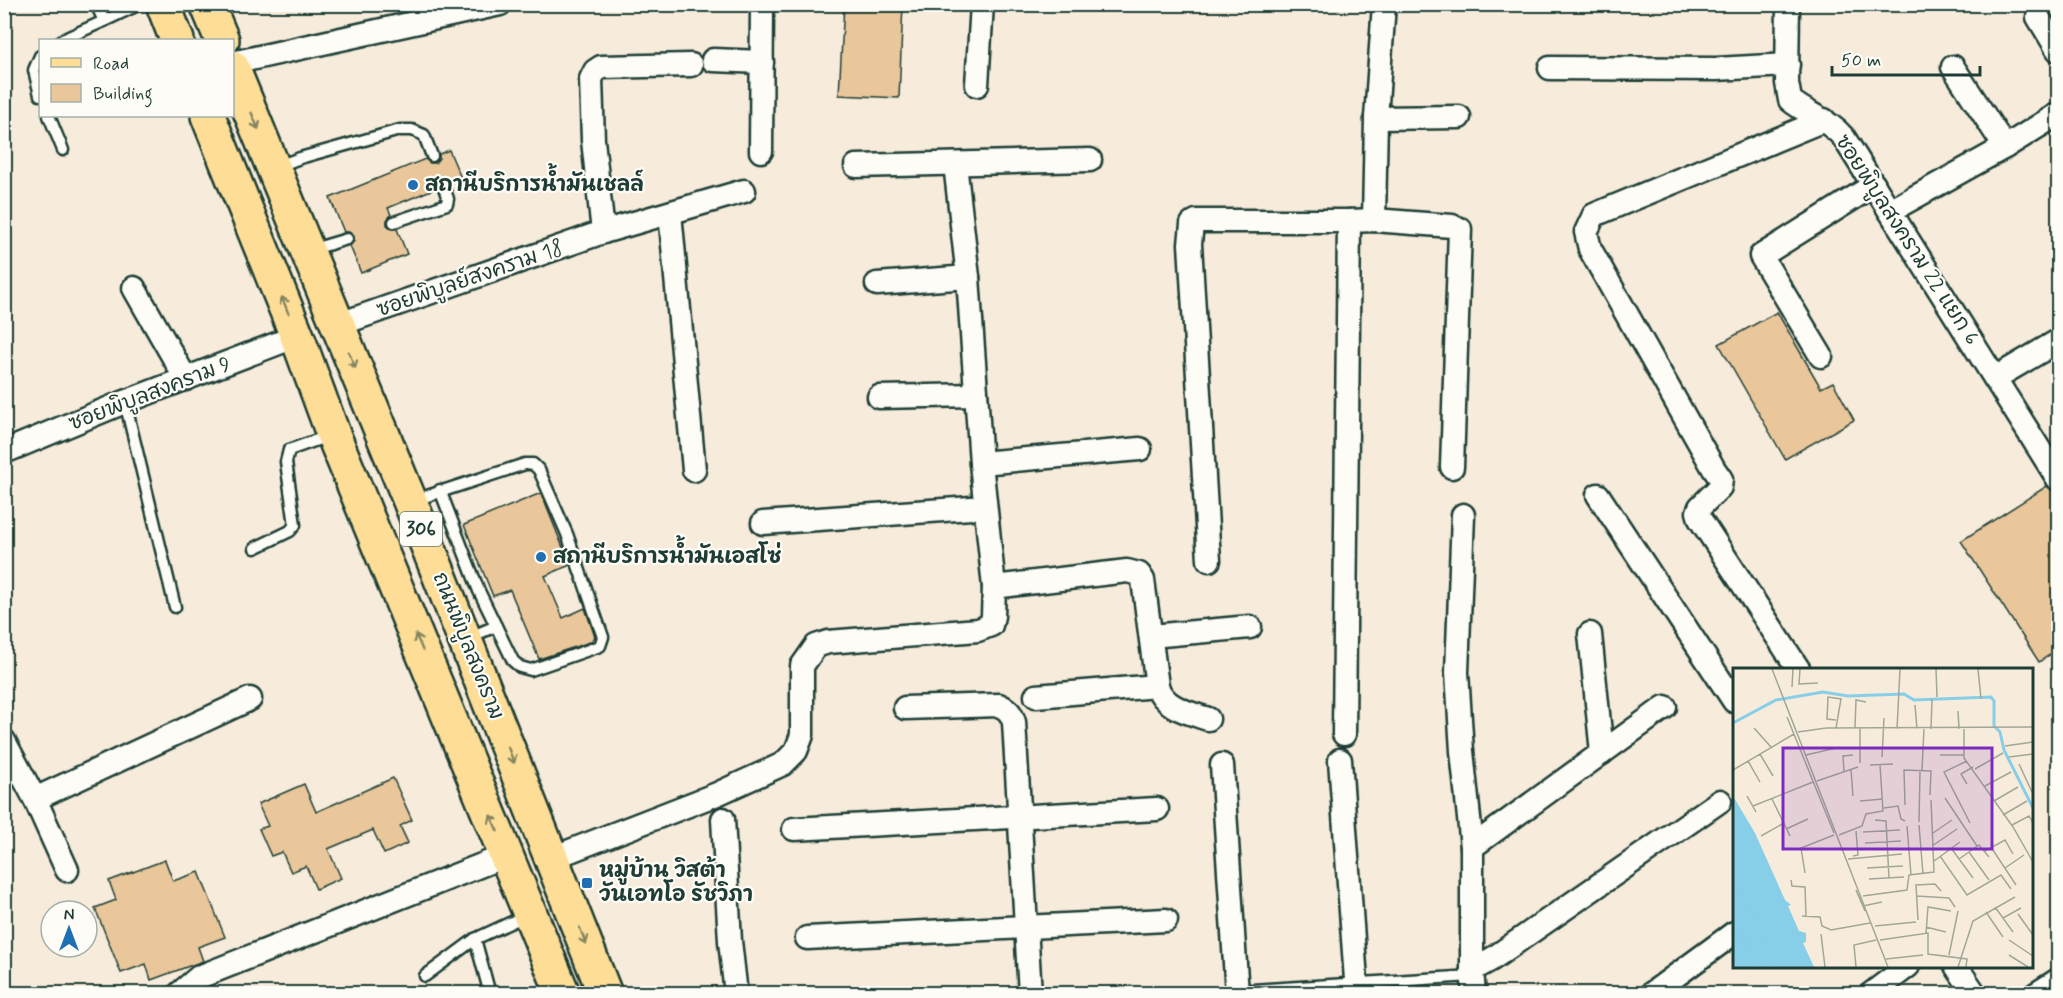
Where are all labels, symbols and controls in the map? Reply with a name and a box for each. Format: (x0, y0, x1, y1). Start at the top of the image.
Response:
legend (39, 39, 234, 117)
scale bar (1832, 39, 1980, 77)
text: 50 m (1841, 49, 1881, 73)
text: Road (93, 52, 129, 76)
text: Building (93, 82, 153, 108)
one-way arrow (250, 111, 261, 129)
street label: ซอยพิบูลสงคราม 22 แยก 6 (1828, 129, 1986, 351)
place label: สถานีบริการน้ำมันเชลล์ (425, 163, 644, 199)
marker: สถานีบริการน้ำมันเชลล์ (406, 178, 420, 192)
street label: ซอยพิบูลย์สงคราม 18 (373, 234, 567, 325)
one-way arrow (278, 297, 289, 315)
street label: ซอยพิบูลสงคราม 9 (65, 350, 235, 439)
one-way arrow (347, 350, 358, 369)
road number: 306 (400, 512, 442, 546)
place label: สถานีบริการน้ำมันเอสโซ่ (553, 535, 781, 571)
marker: สถานีบริการน้ำมันเอสโซ่ (534, 550, 548, 564)
street label: ถนนพิบูลสงคราม (425, 568, 510, 724)
one-way arrow (413, 634, 424, 652)
inset map (1733, 668, 2033, 968)
one-way arrow (506, 745, 517, 764)
one-way arrow (488, 814, 499, 832)
place label: หมู่บ้าน วิสต้า วันเอทโอ รัชวิภา (599, 855, 753, 909)
marker: หมู่บ้าน วิสต้า วันเอทโอ รัชวิภา (580, 876, 594, 890)
north arrow (39, 899, 99, 959)
text: N (64, 905, 74, 926)
one-way arrow (578, 926, 589, 945)

